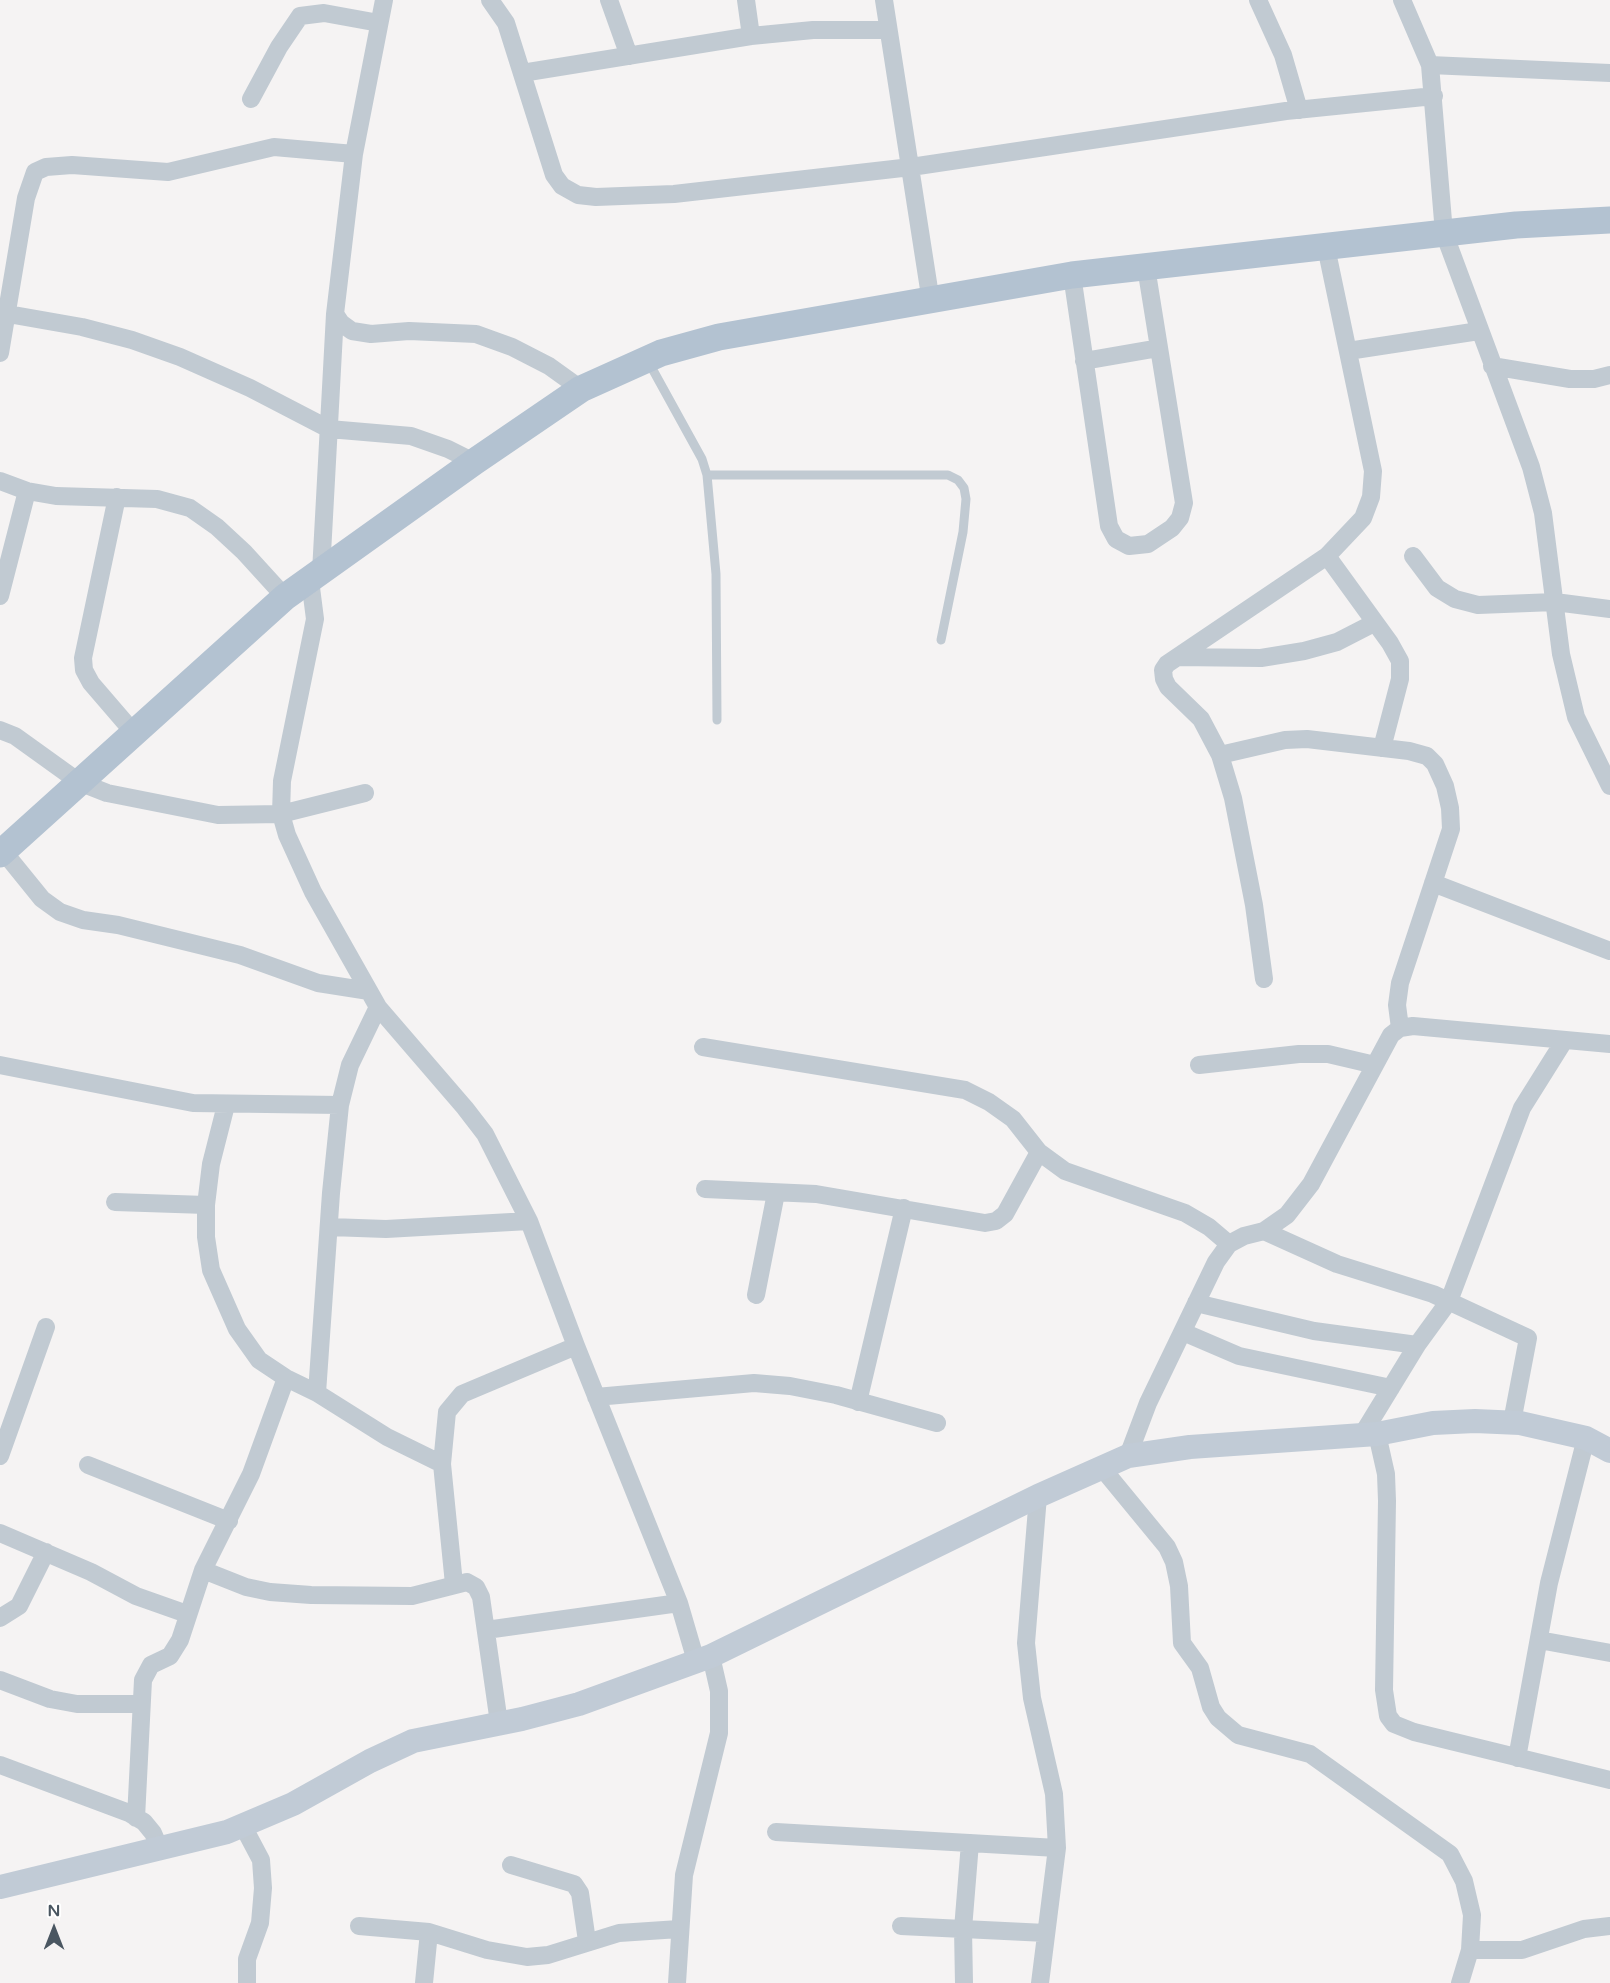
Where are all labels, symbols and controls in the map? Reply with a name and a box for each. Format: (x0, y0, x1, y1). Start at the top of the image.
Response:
north arrow (24, 1899, 84, 1959)
text: N (48, 1901, 60, 1921)

